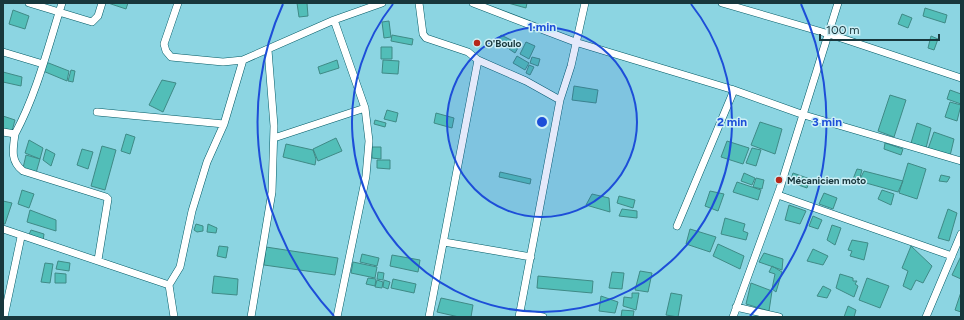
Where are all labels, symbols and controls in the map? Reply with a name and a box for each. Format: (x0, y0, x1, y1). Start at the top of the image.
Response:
scale bar (820, 16, 939, 42)
text: 1 min (528, 20, 556, 34)
text: 100 m (826, 23, 860, 37)
place label: O'Boulo (485, 37, 521, 50)
marker: O'Boulo (472, 38, 482, 48)
centre of rings (535, 115, 549, 129)
text: 2 min (717, 115, 747, 129)
text: 3 min (812, 115, 842, 129)
place label: Mécanicien moto (787, 174, 866, 187)
marker: Mécanicien moto (774, 175, 784, 185)

